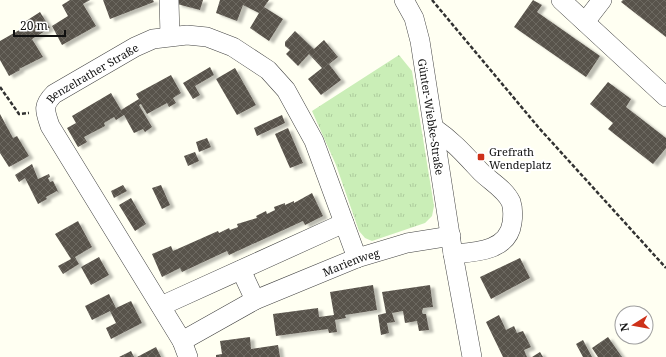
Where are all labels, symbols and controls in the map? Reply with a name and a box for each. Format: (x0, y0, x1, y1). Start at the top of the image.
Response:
scale bar (14, 12, 65, 38)
text: 20 m (20, 17, 48, 34)
street label: Benzelrather Straße (42, 39, 141, 106)
street label: Günter-Wiebke-Straße (415, 57, 448, 176)
place label: Grefrath Wendeplatz (489, 144, 551, 172)
marker: Grefrath Wendeplatz (476, 152, 486, 162)
street label: Marienweg (320, 244, 381, 279)
north arrow (614, 305, 654, 345)
text: N (615, 321, 632, 333)

